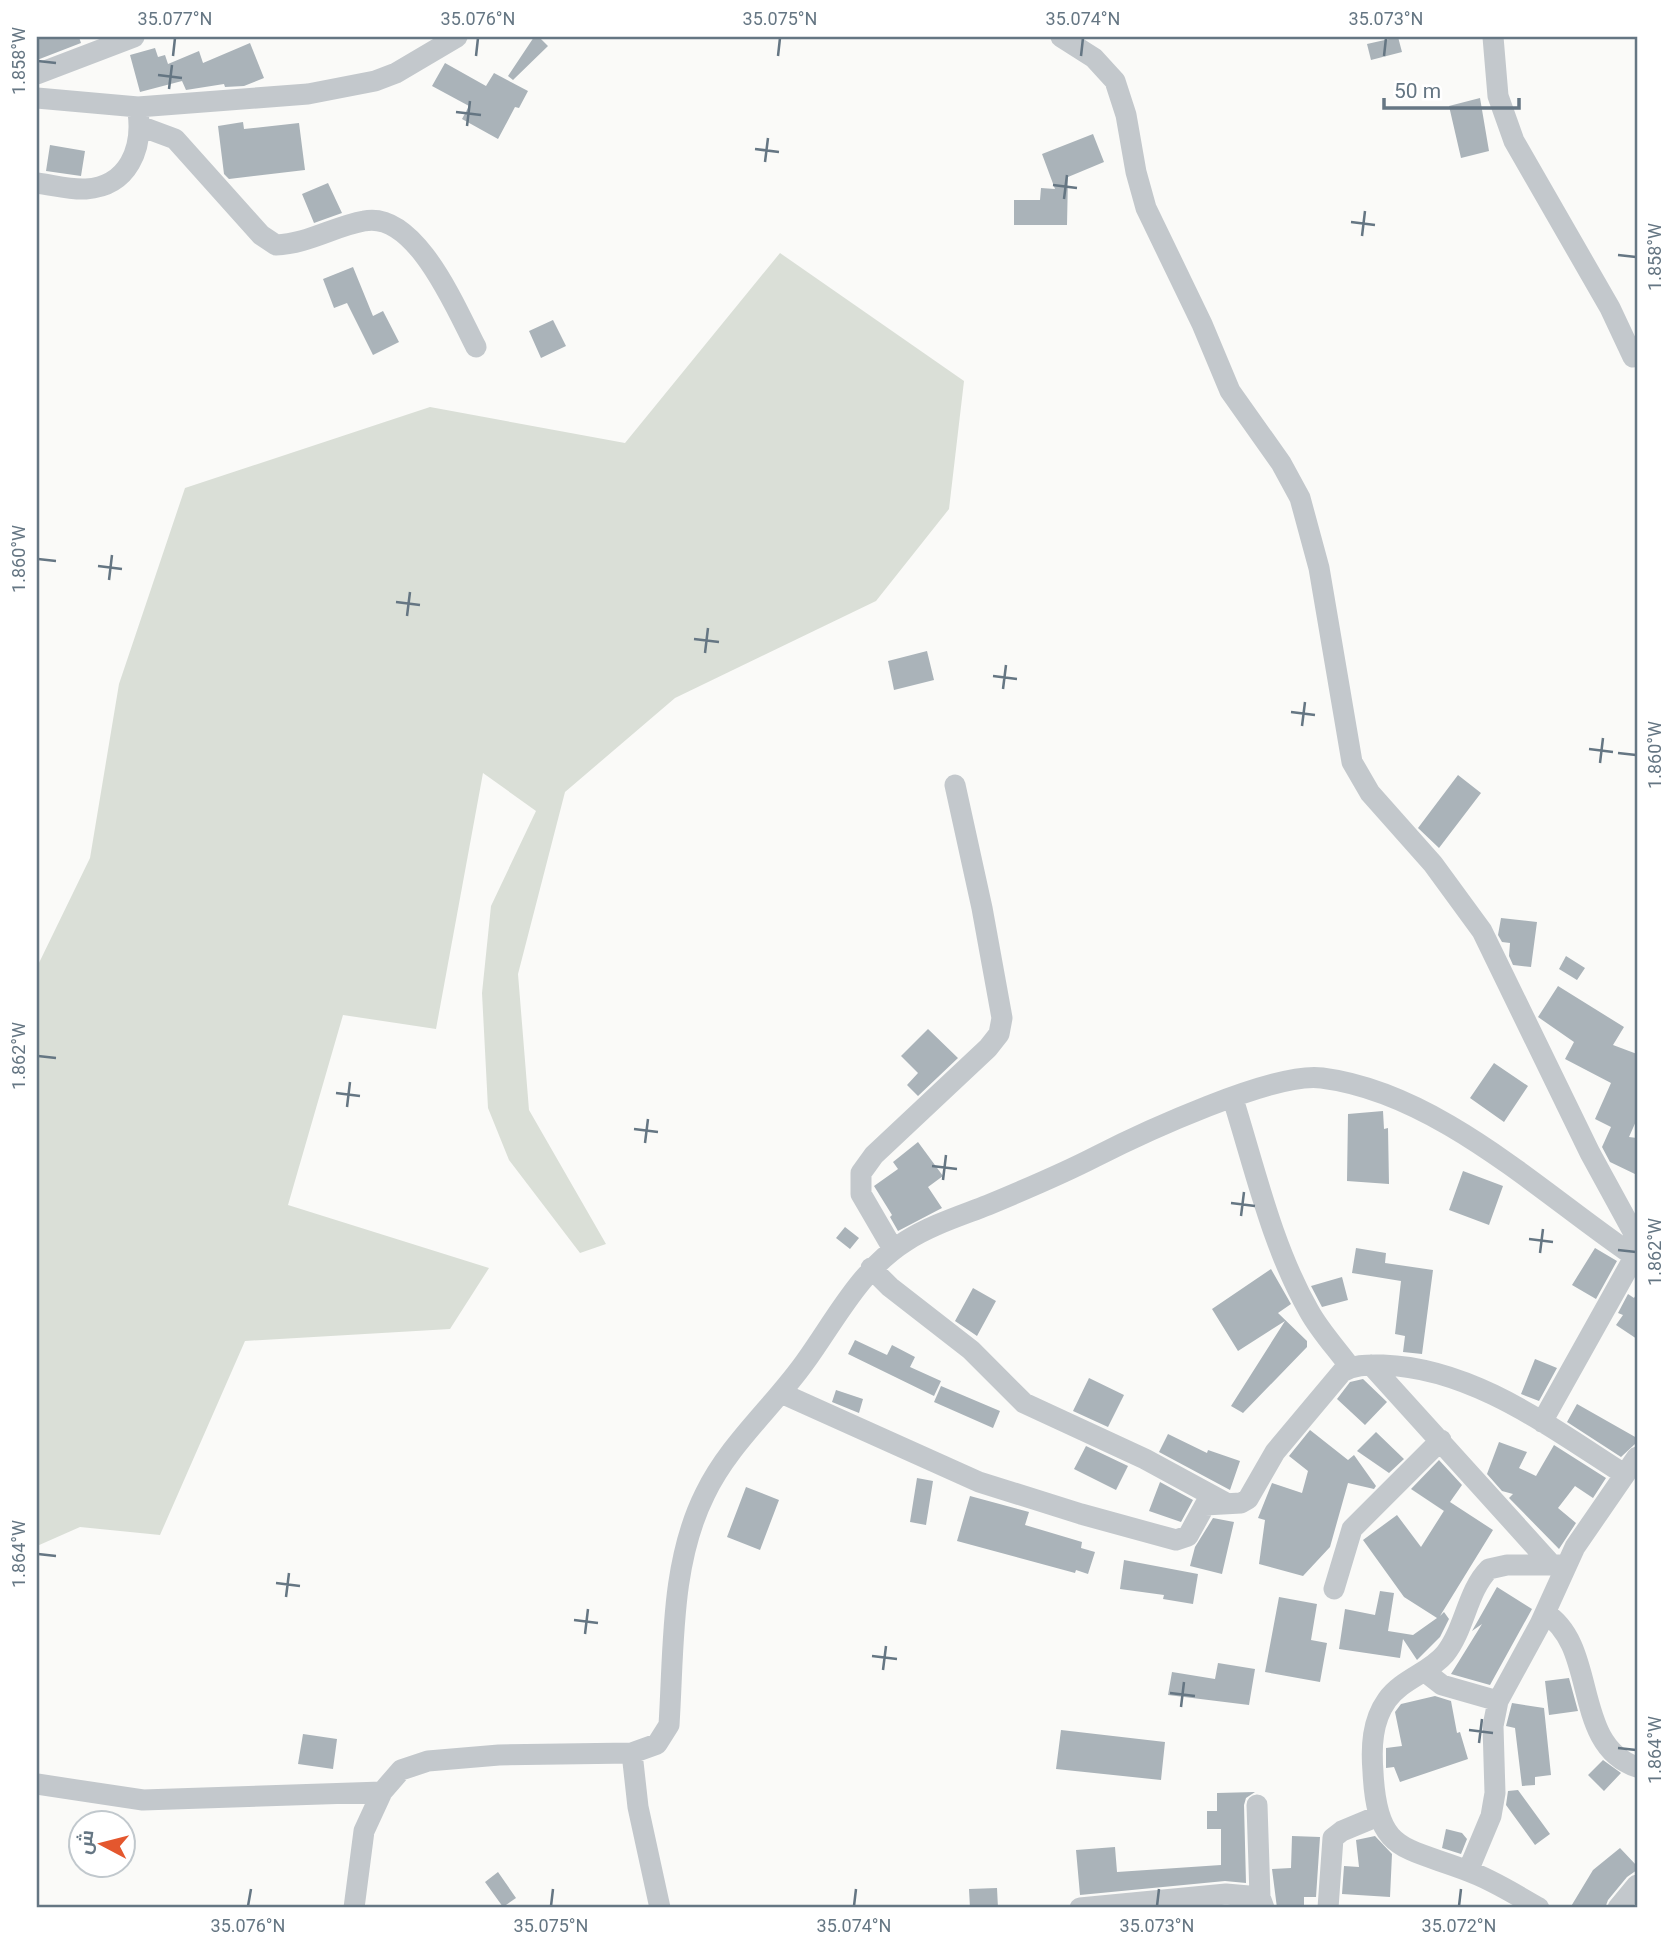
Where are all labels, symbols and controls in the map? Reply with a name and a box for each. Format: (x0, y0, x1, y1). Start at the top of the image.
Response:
text: 35.077°N (138, 8, 212, 29)
text: 35.076°N (441, 8, 515, 29)
text: 35.075°N (743, 8, 817, 29)
text: 35.074°N (1046, 8, 1120, 29)
text: 35.073°N (1349, 8, 1423, 29)
text: 1.858°W (8, 27, 29, 95)
scale bar (1384, 66, 1518, 110)
text: 50 m (1394, 79, 1441, 103)
text: 1.858°W (1644, 223, 1665, 291)
text: 1.860°W (8, 525, 29, 593)
text: 1.860°W (1644, 721, 1665, 789)
text: 1.862°W (8, 1022, 29, 1090)
text: 1.862°W (1644, 1218, 1665, 1286)
text: 1.864°W (8, 1520, 29, 1588)
text: 1.864°W (1644, 1716, 1665, 1784)
north arrow (66, 1808, 136, 1878)
text: ش (73, 1828, 99, 1855)
text: 35.076°N (211, 1915, 285, 1936)
text: 35.075°N (514, 1915, 588, 1936)
text: 35.074°N (817, 1915, 891, 1936)
text: 35.073°N (1120, 1915, 1194, 1936)
text: 35.072°N (1422, 1915, 1496, 1936)

